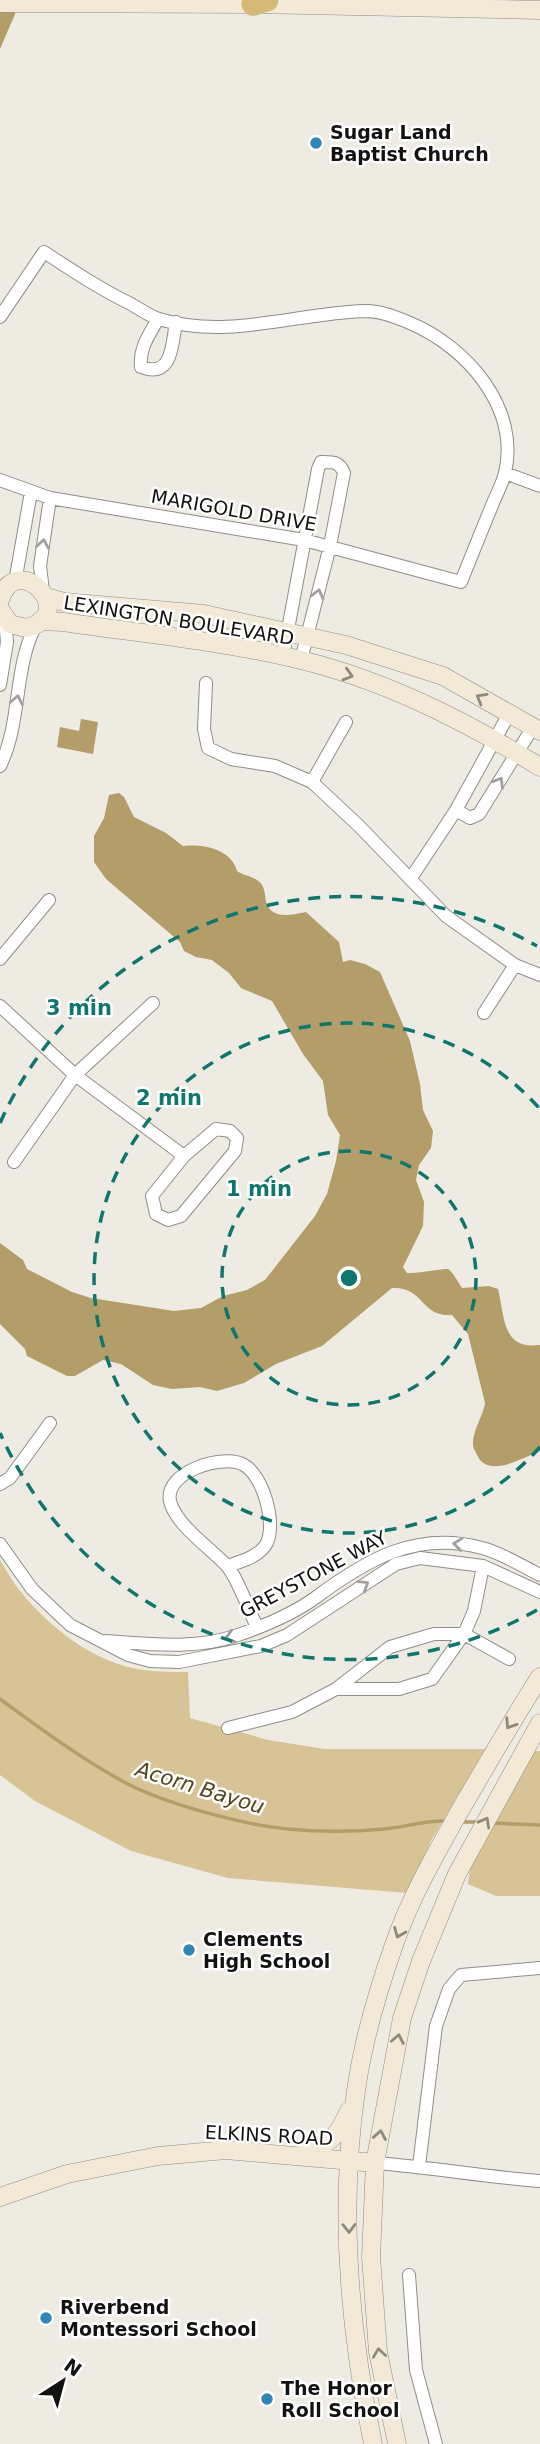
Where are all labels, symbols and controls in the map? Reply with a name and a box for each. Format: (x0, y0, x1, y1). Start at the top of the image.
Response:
place label: Sugar Land Baptist Church (330, 121, 489, 165)
marker: Sugar Land Baptist Church (308, 135, 324, 151)
street label: MARIGOLD DRIVE (150, 485, 318, 535)
one-way arrow (35, 538, 50, 550)
one-way arrow (310, 588, 324, 600)
street label: LEXINGTON BOULEVARD (62, 591, 296, 649)
one-way arrow (342, 666, 354, 681)
one-way arrow (475, 693, 488, 706)
one-way arrow (9, 694, 24, 706)
one-way arrow (491, 777, 504, 790)
text: 3 min (46, 996, 112, 1020)
text: 2 min (136, 1086, 202, 1110)
text: 1 min (226, 1177, 292, 1201)
centre of rings (337, 1266, 361, 1290)
street label: GREYSTONE WAY (236, 1526, 391, 1622)
one-way arrow (452, 1536, 464, 1551)
one-way arrow (356, 1580, 369, 1593)
one-way arrow (224, 1629, 236, 1644)
one-way arrow (505, 1717, 518, 1730)
water label: Acorn Bayou (131, 1756, 267, 1819)
one-way arrow (477, 1817, 490, 1830)
one-way arrow (393, 1926, 407, 1939)
place label: Clements High School (203, 1928, 330, 1972)
marker: Clements High School (181, 1942, 197, 1958)
one-way arrow (389, 2033, 404, 2045)
street label: ELKINS ROAD (204, 2121, 334, 2149)
one-way arrow (372, 2129, 387, 2140)
one-way arrow (341, 2223, 357, 2234)
place label: Riverbend Montessori School (60, 2296, 257, 2340)
marker: Riverbend Montessori School (38, 2310, 54, 2326)
north arrow (28, 2346, 98, 2416)
one-way arrow (371, 2347, 386, 2359)
text: N (60, 2354, 86, 2381)
place label: The Honor Roll School (281, 2377, 399, 2421)
marker: The Honor Roll School (259, 2391, 275, 2407)

